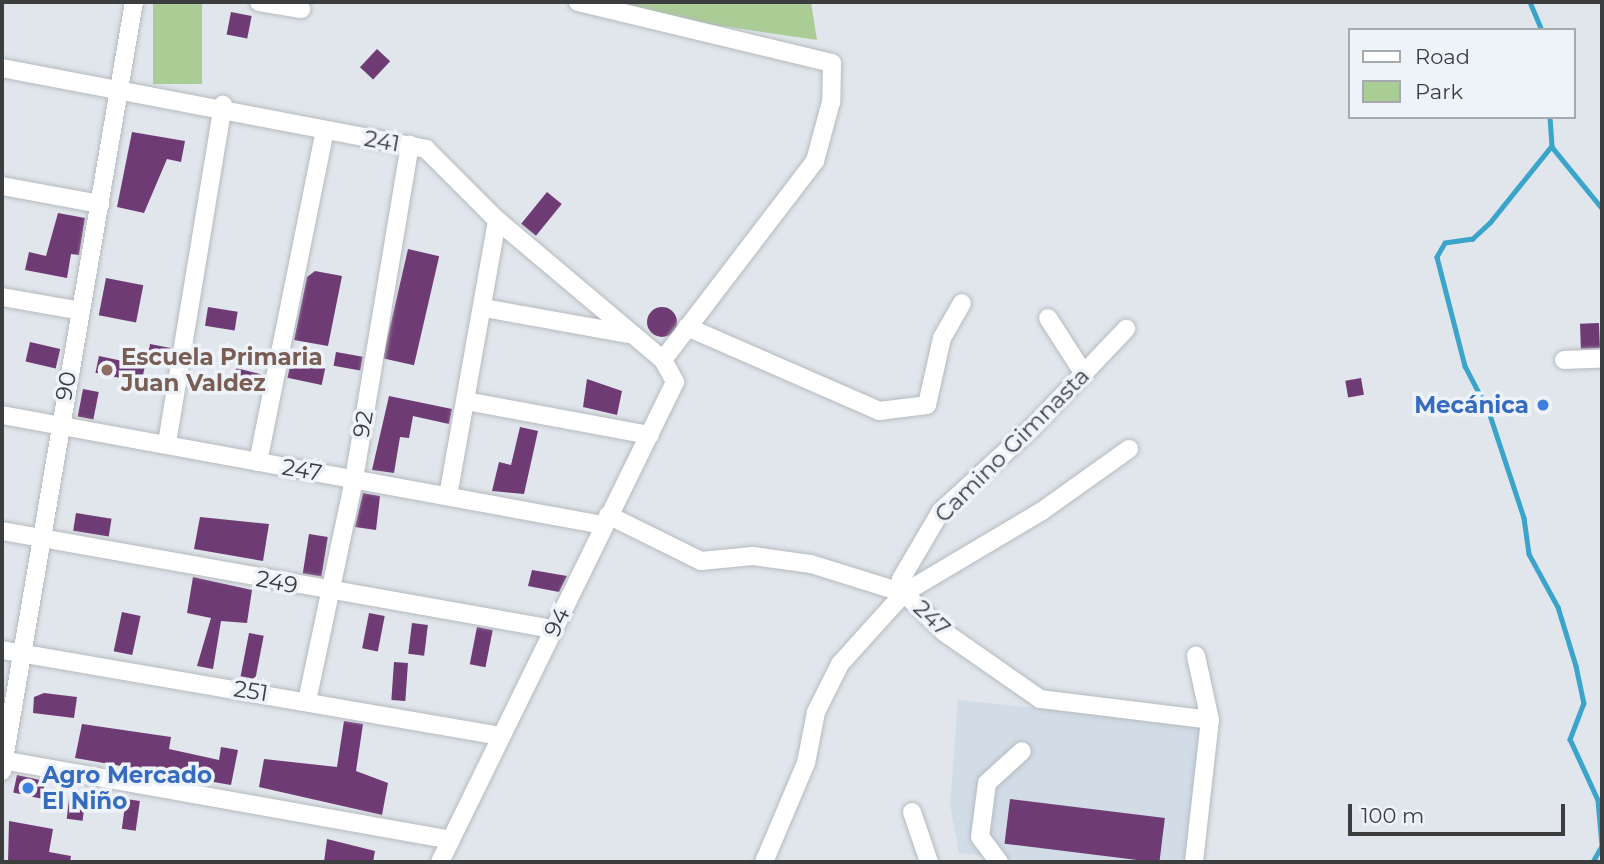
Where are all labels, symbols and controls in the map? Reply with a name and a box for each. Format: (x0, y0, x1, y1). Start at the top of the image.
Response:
legend (1348, 28, 1576, 119)
text: Road (1415, 44, 1470, 69)
text: Park (1415, 79, 1463, 104)
street label: 241 (362, 124, 402, 158)
place label: Escuela Primaria Juan Valdez (121, 343, 323, 397)
marker: Escuela Primaria Juan Valdez (99, 362, 115, 378)
street label: Camino Gimnasta (929, 362, 1095, 528)
street label: 90 (50, 369, 82, 403)
place label: Mecánica (1414, 391, 1529, 419)
marker: Mecánica (1535, 397, 1551, 413)
street label: 92 (347, 408, 379, 440)
street label: 247 (280, 453, 324, 487)
street label: 249 (254, 564, 300, 600)
street label: 247 (908, 594, 956, 642)
street label: 94 (538, 603, 576, 641)
street label: 251 (232, 675, 270, 707)
place label: Agro Mercado El Niño (42, 761, 212, 815)
marker: Agro Mercado El Niño (20, 780, 36, 796)
scale bar (1352, 790, 1569, 834)
text: 100 m (1361, 803, 1424, 828)

